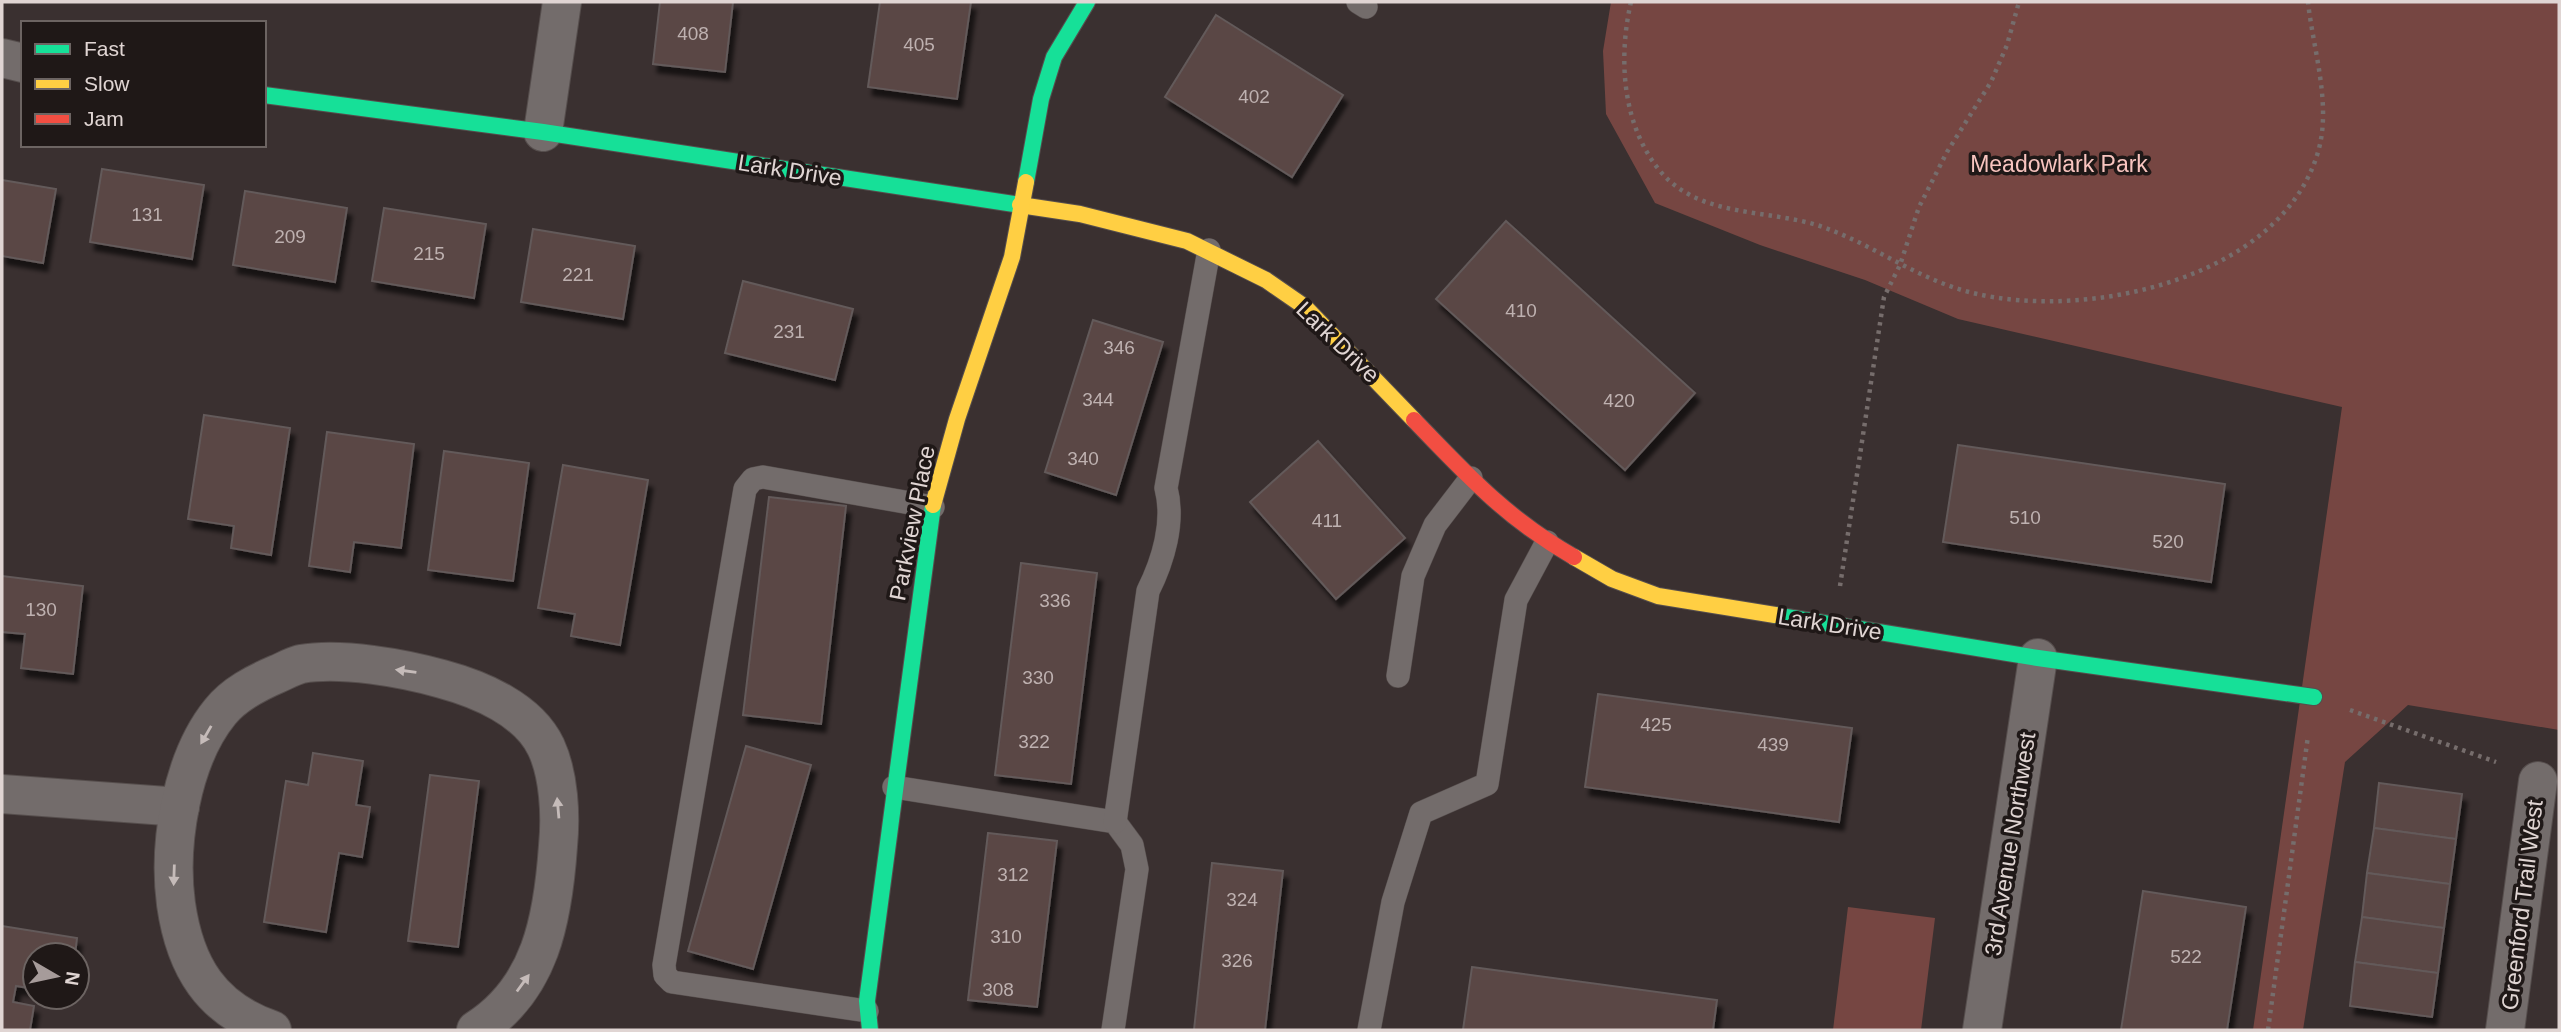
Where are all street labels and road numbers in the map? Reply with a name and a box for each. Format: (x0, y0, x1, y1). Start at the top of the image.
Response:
street label: Lark Drive (736, 149, 844, 191)
street label: Lark Drive (1291, 296, 1385, 388)
street label: Parkview Place (884, 443, 940, 603)
street label: Lark Drive (1776, 603, 1884, 645)
street label: 3rd Avenue Northwest (1979, 730, 2041, 958)
street label: Greenford Trail West (2496, 798, 2548, 1012)

